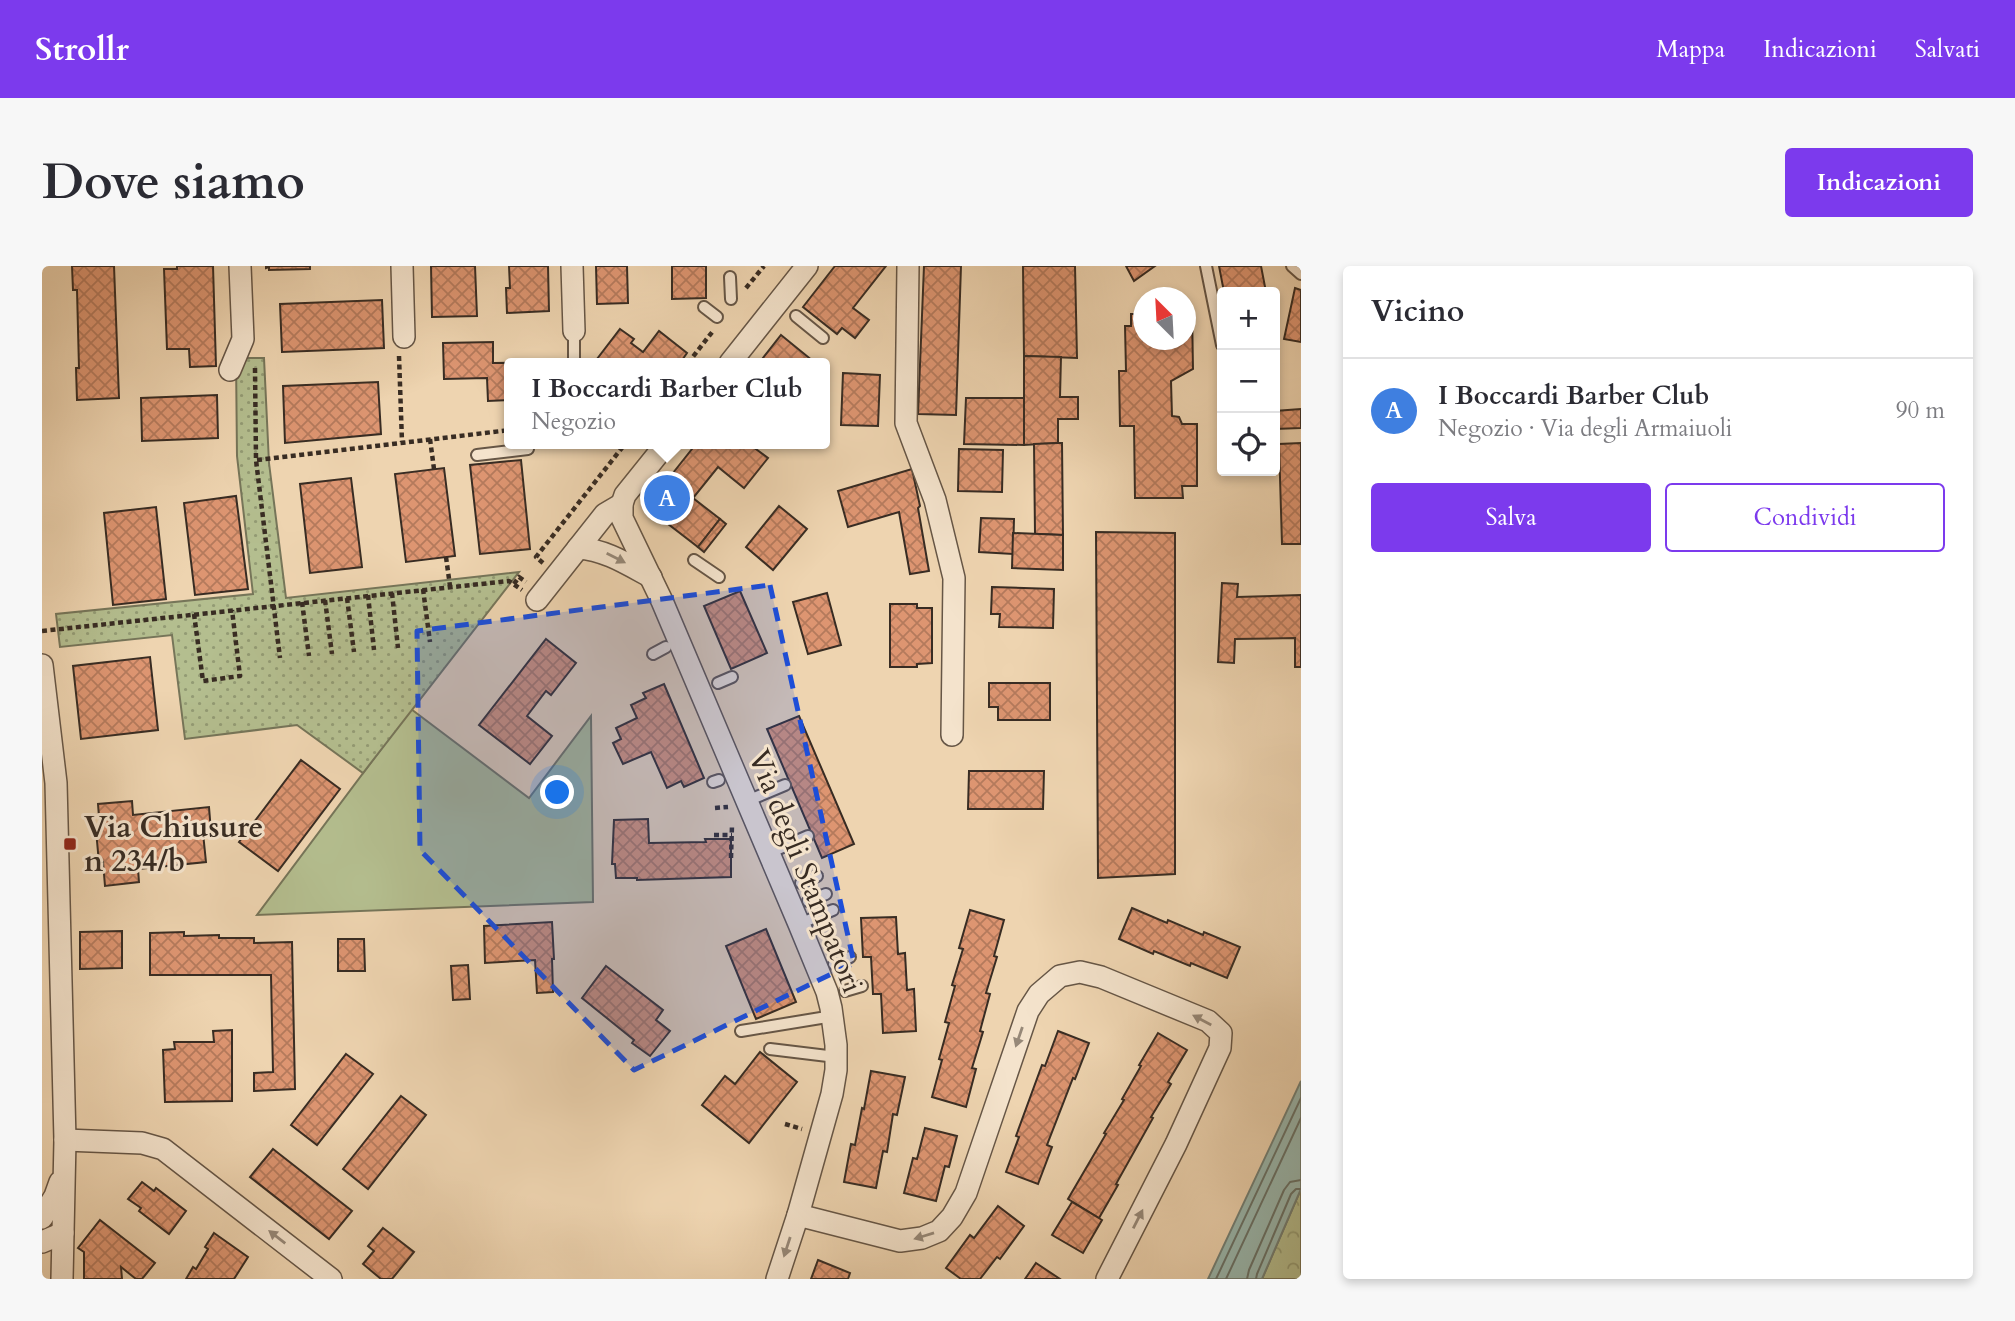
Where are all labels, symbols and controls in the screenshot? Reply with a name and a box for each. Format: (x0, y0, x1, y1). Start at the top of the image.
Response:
text: Strollr (35, 27, 129, 72)
text: Mappa (1656, 33, 1725, 66)
text: Indicazioni (1763, 33, 1877, 66)
text: Salvati (1915, 33, 1980, 66)
button: Indicazioni (1785, 148, 1973, 217)
text: Dove siamo (42, 149, 305, 216)
north arrow (1133, 287, 1196, 350)
map controls (1217, 287, 1280, 476)
button: + (1217, 287, 1280, 350)
text: Vicino (1371, 291, 1464, 332)
button: − (1217, 350, 1280, 413)
popup (504, 358, 830, 449)
text: I Boccardi Barber Club (531, 371, 803, 406)
text: I Boccardi Barber Club (1438, 378, 1709, 413)
text: A (1385, 395, 1403, 426)
text: 90 m (1896, 395, 1945, 426)
text: Negozio (531, 406, 616, 437)
button: locate (1217, 413, 1280, 476)
text: Negozio · Via degli Armaiuoli (1438, 413, 1732, 444)
pin: A (644, 472, 690, 524)
button: Salva (1371, 483, 1651, 552)
button: Condividi (1665, 483, 1945, 552)
one-way arrow (606, 553, 626, 564)
street label: Via degli Stampatori (738, 743, 873, 999)
your location (540, 775, 574, 809)
place label: Via Chiusure n 234/b (84, 807, 263, 882)
marker: Via Chiusure n 234/b (62, 836, 78, 852)
one-way arrow (1192, 1014, 1212, 1025)
one-way arrow (1013, 1027, 1024, 1048)
one-way arrow (1133, 1209, 1144, 1229)
one-way arrow (268, 1231, 286, 1245)
one-way arrow (913, 1232, 934, 1242)
one-way arrow (781, 1237, 792, 1258)

